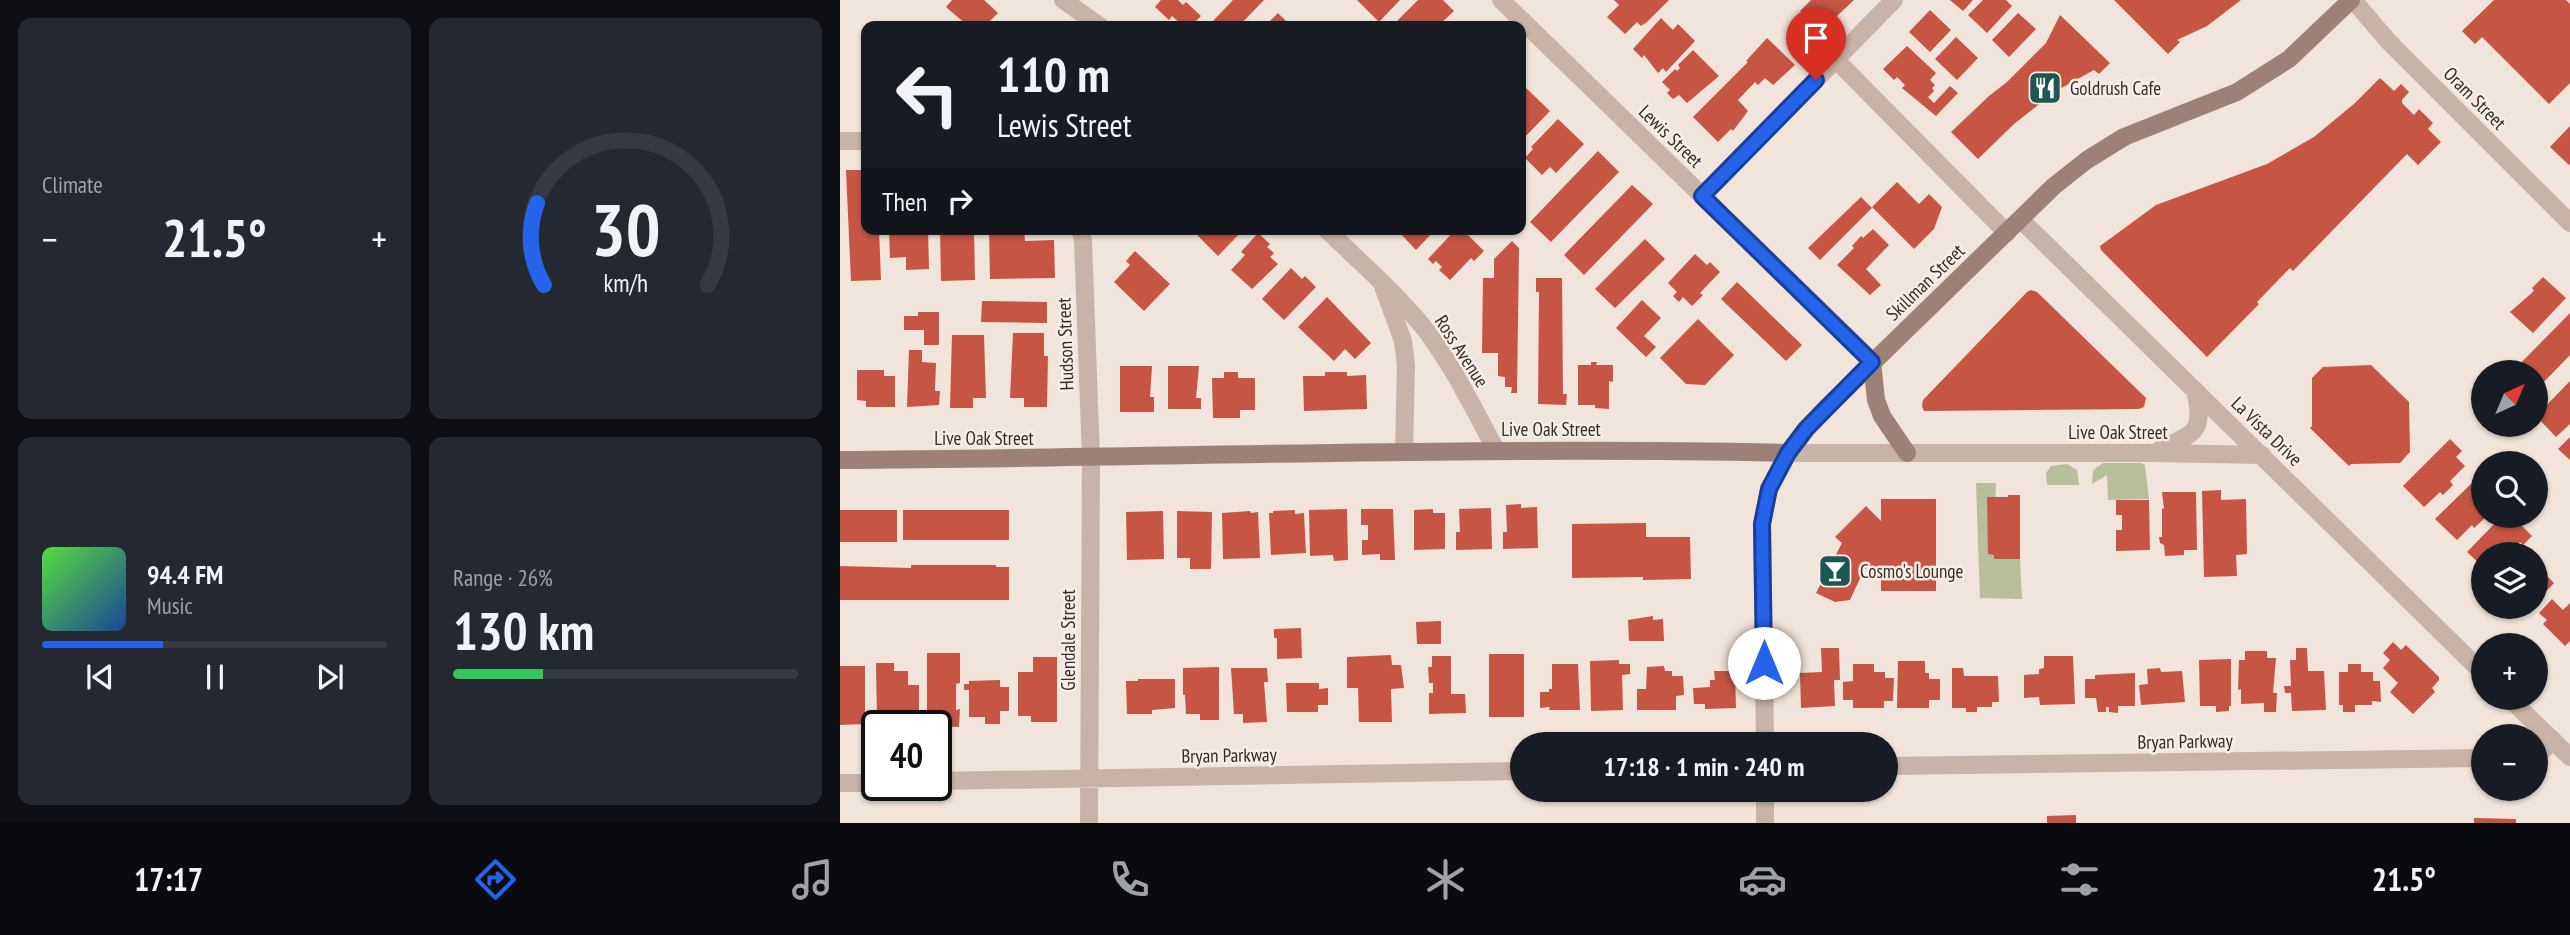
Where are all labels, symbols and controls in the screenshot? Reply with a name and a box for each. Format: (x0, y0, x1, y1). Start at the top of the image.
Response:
pin (1786, 8, 1846, 80)
icon: arrive (1797, 19, 1835, 57)
text: 110 m (997, 42, 1110, 106)
icon: left (882, 49, 973, 140)
street label: Oram Street (2439, 62, 2512, 135)
restaurant icon: Goldrush Cafe (2026, 69, 2064, 107)
place label: Goldrush Cafe (2070, 76, 2161, 100)
street label: Lewis Street (1634, 100, 1709, 173)
text: Lewis Street (997, 104, 1132, 146)
text: Climate (42, 170, 103, 199)
text: 30 (591, 181, 660, 275)
icon: right (941, 182, 979, 220)
text: Then (882, 185, 927, 218)
text: 21.5° (162, 204, 267, 271)
text: − (42, 214, 58, 263)
text: + (371, 214, 387, 263)
street label: Skillman Street (1881, 238, 1970, 325)
text: km/h (603, 266, 648, 298)
street label: Hudson Street (1051, 296, 1079, 391)
street label: Ross Avenue (1430, 310, 1494, 392)
north arrow (2471, 360, 2548, 438)
map controls (2471, 360, 2548, 801)
street label: La Vista Drive (2226, 391, 2308, 471)
street label: Live Oak Street (1501, 417, 1602, 441)
street label: Live Oak Street (2068, 420, 2169, 444)
street label: Live Oak Street (934, 426, 1035, 450)
button: search (2471, 451, 2548, 528)
button: layers (2471, 542, 2548, 619)
bar icon: Cosmo's Lounge (1816, 552, 1854, 590)
text: 94.4 FM (147, 558, 223, 591)
place label: Cosmo's Lounge (1860, 559, 1963, 583)
text: Range · 26% (453, 563, 553, 592)
street label: Glendale Street (1056, 589, 1080, 691)
text: Music (147, 591, 193, 620)
text: 130 km (453, 597, 594, 664)
position arrow (1727, 626, 1801, 700)
button: + (2471, 633, 2548, 710)
icon: previous (81, 658, 119, 696)
icon: pause (196, 658, 234, 696)
icon: next (311, 658, 349, 696)
speed limit sign: 40 (861, 710, 952, 801)
button: − (2471, 724, 2548, 801)
street label: Bryan Parkway (2137, 728, 2234, 754)
street label: Bryan Parkway (1181, 742, 1278, 768)
text: 17:18 · 1 min · 240 m (1604, 750, 1804, 783)
icon: directions (471, 855, 520, 904)
icon: music (788, 855, 837, 904)
icon: phone (1105, 855, 1154, 904)
icon: climate (1421, 855, 1470, 904)
icon: car (1738, 855, 1787, 904)
icon: filters (2055, 855, 2104, 904)
text: 17:17 (134, 858, 203, 900)
text: 21.5° (2372, 858, 2436, 900)

